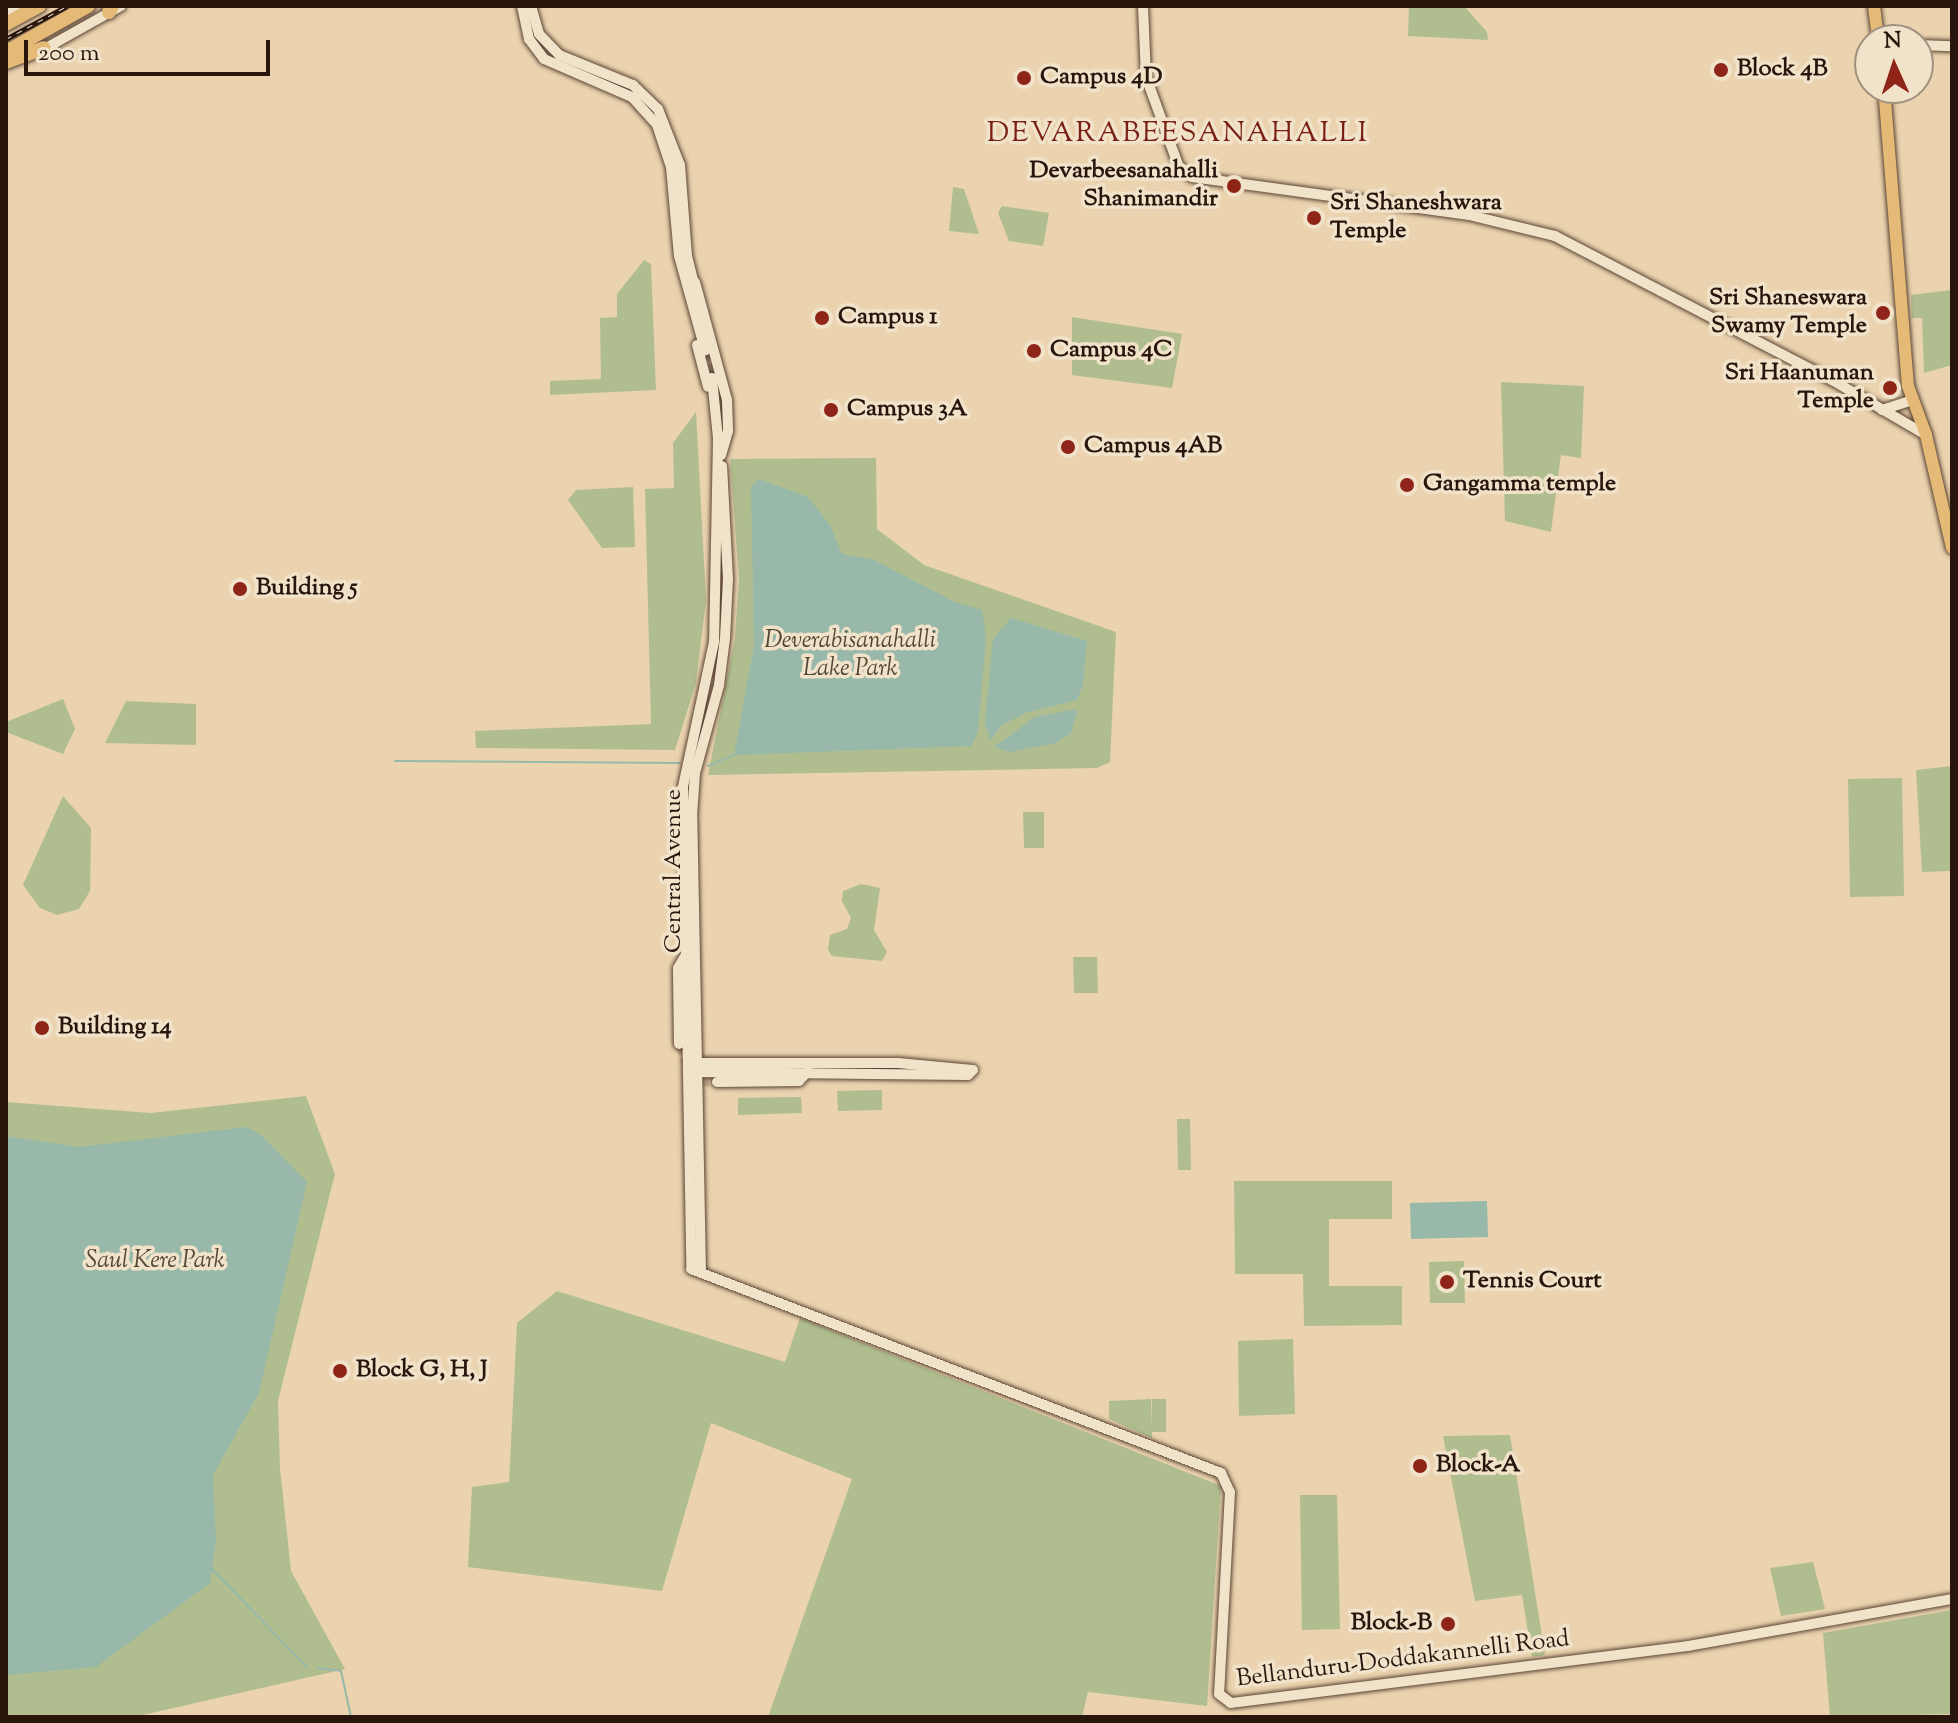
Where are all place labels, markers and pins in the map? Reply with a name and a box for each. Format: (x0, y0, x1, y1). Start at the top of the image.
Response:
place label: Block 4B (1737, 56, 1828, 84)
marker: Block 4B (1712, 61, 1730, 79)
place label: Campus 4D (1040, 64, 1162, 92)
marker: Campus 4D (1015, 69, 1033, 87)
place label: Devarbeesanahalli Shanimandir (1030, 158, 1218, 214)
marker: Devarbeesanahalli Shanimandir (1225, 177, 1243, 195)
place label: Sri Shaneshwara Temple (1330, 190, 1502, 246)
marker: Sri Shaneshwara Temple (1305, 209, 1323, 227)
place label: Sri Shaneswara Swamy Temple (1709, 285, 1867, 341)
place label: Campus 1 (838, 304, 938, 332)
marker: Sri Shaneswara Swamy Temple (1874, 304, 1892, 322)
marker: Campus 1 (813, 309, 831, 327)
place label: Campus 4C (1050, 337, 1173, 365)
marker: Campus 4C (1025, 342, 1043, 360)
place label: Sri Haanuman Temple (1725, 360, 1874, 416)
marker: Sri Haanuman Temple (1881, 379, 1899, 397)
place label: Campus 3A (847, 396, 968, 424)
marker: Campus 3A (822, 401, 840, 419)
place label: Campus 4AB (1084, 433, 1222, 461)
marker: Campus 4AB (1059, 438, 1077, 456)
place label: Gangamma temple (1423, 471, 1616, 499)
marker: Gangamma temple (1398, 476, 1416, 494)
place label: Building 5 (256, 575, 358, 603)
marker: Building 5 (231, 580, 249, 598)
place label: Building 14 (58, 1014, 172, 1042)
marker: Building 14 (33, 1019, 51, 1037)
place label: Tennis Court (1463, 1268, 1602, 1296)
marker: Tennis Court (1438, 1273, 1456, 1291)
place label: Block G, H, J (356, 1357, 487, 1385)
marker: Block G, H, J (331, 1362, 349, 1380)
place label: Block-A (1436, 1452, 1520, 1480)
marker: Block-A (1411, 1457, 1429, 1475)
place label: Block-B (1351, 1610, 1432, 1638)
marker: Block-B (1439, 1615, 1457, 1633)

